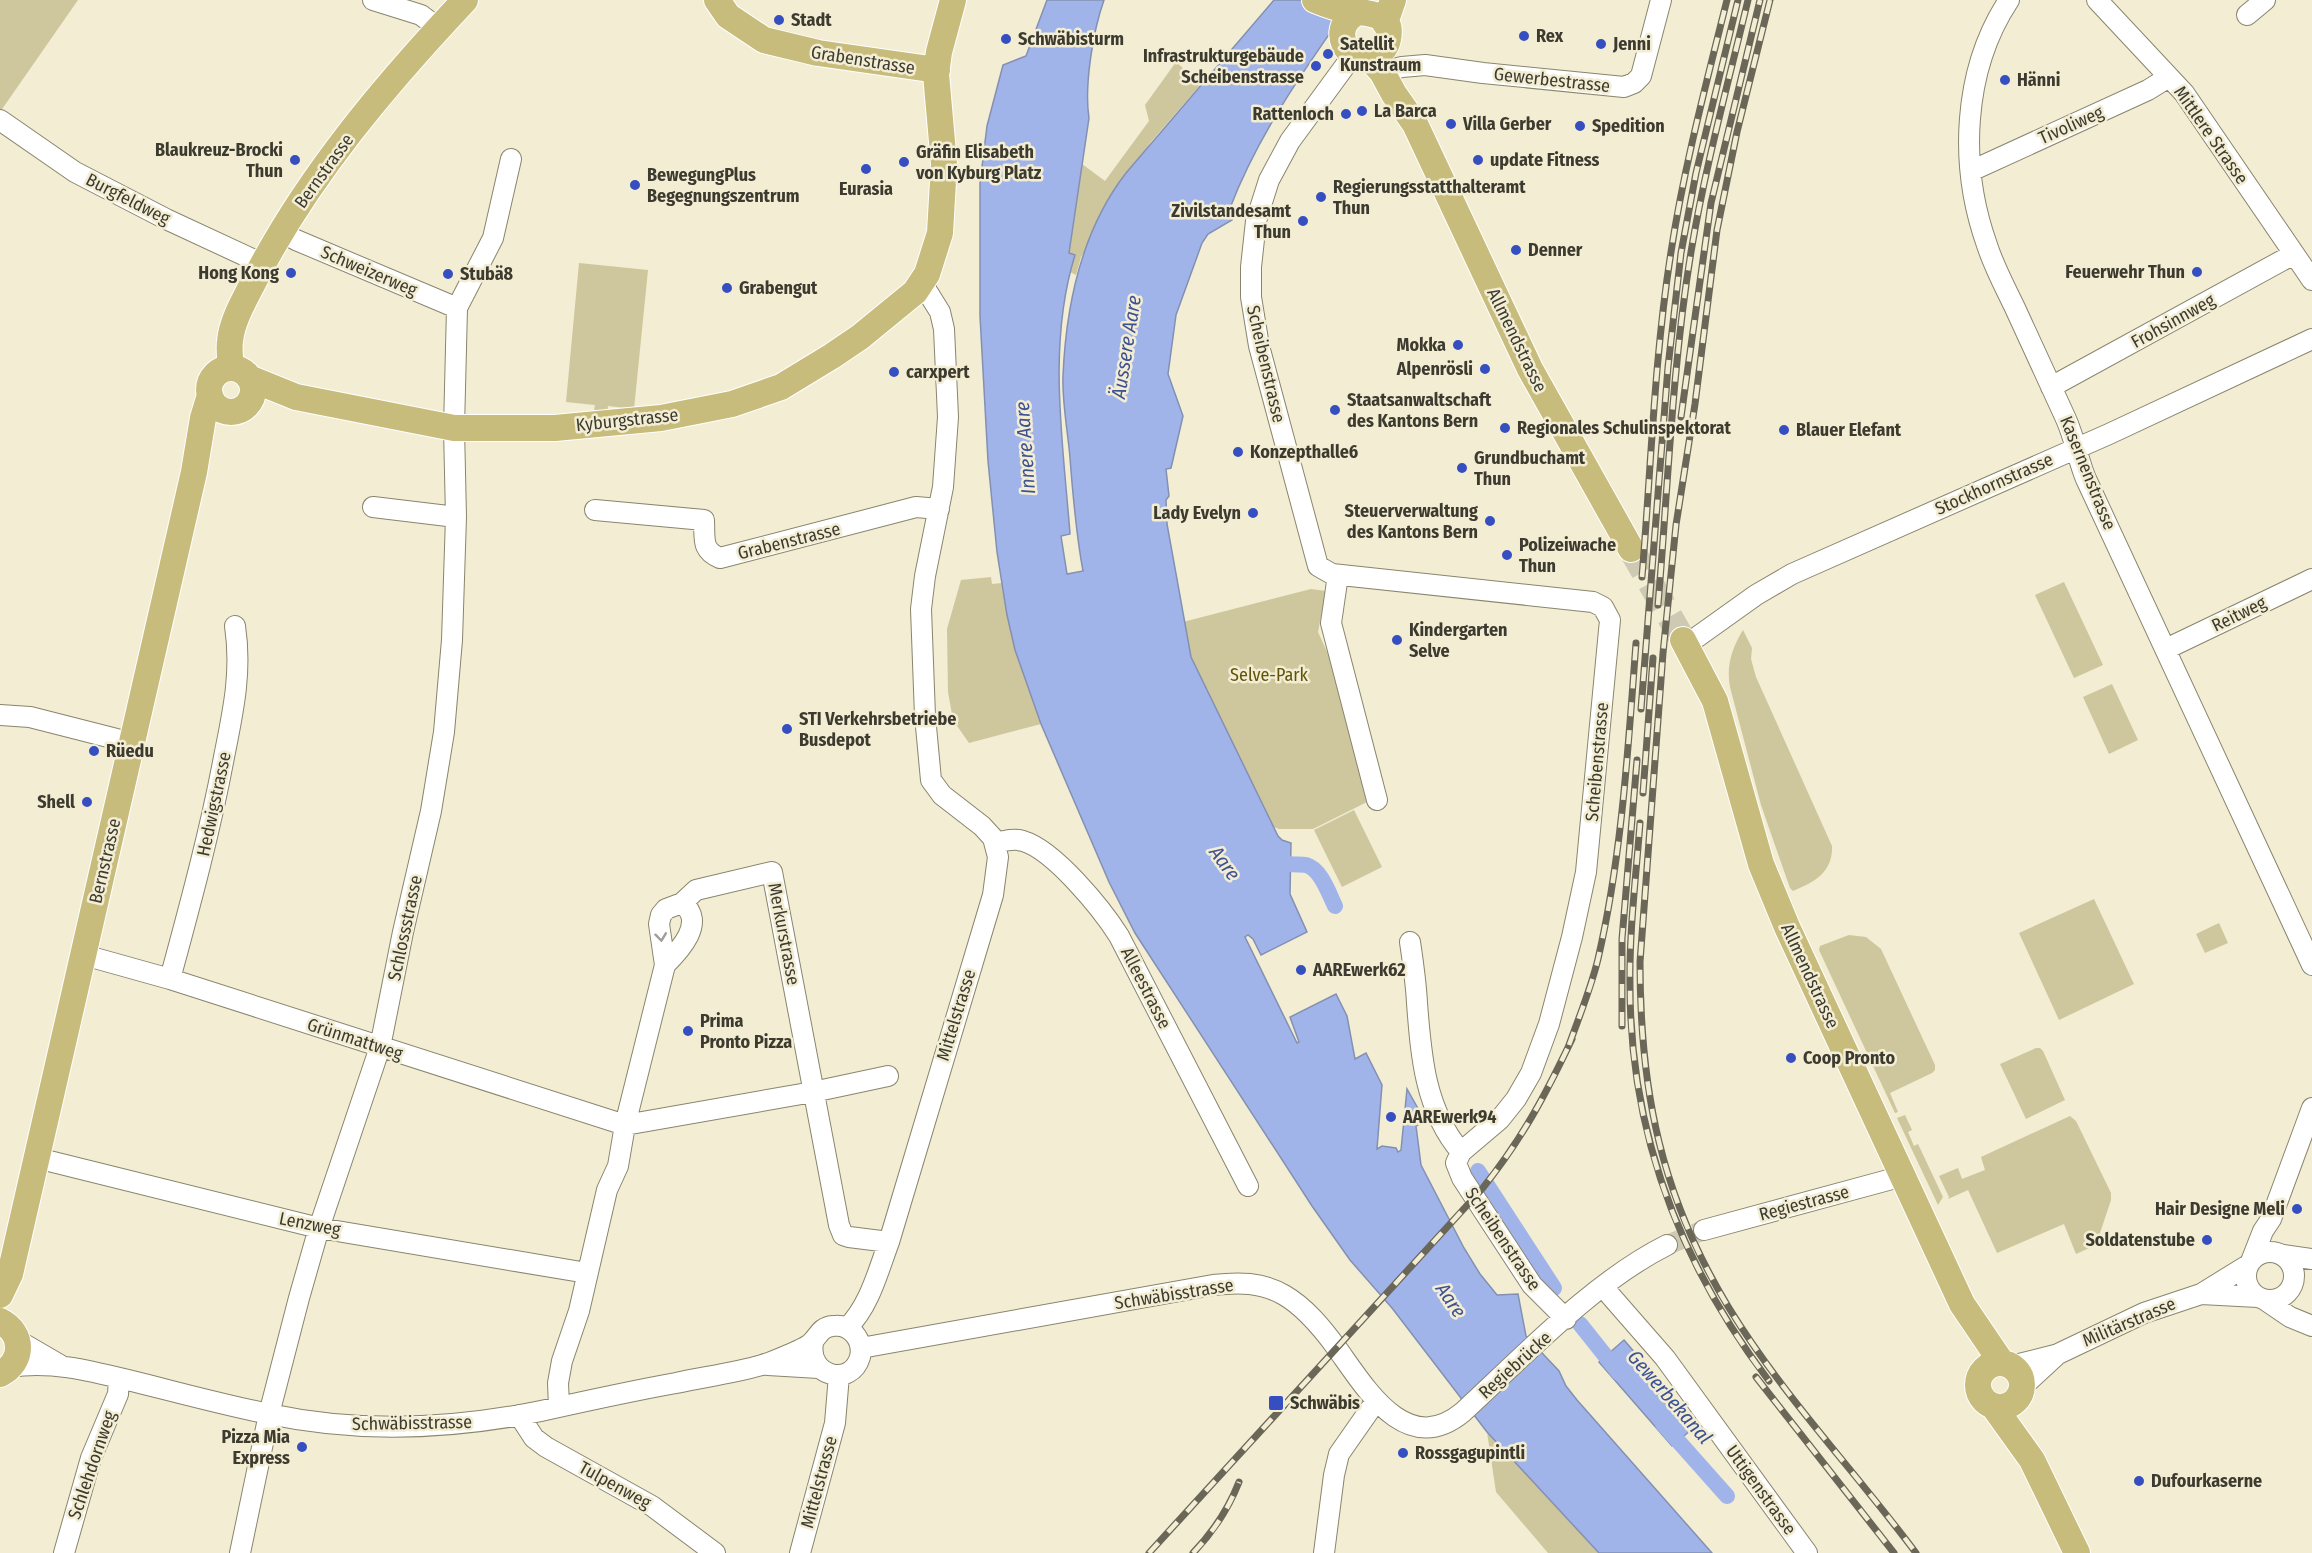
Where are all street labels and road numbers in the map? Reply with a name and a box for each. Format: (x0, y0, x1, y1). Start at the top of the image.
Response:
street label: Grabenstrasse (809, 41, 917, 79)
street label: Gewerbestrasse (1493, 63, 1611, 97)
street label: Mittlere Strasse (2169, 82, 2253, 188)
street label: Tivoliweg (2035, 101, 2107, 149)
street label: Bernstrasse (290, 129, 358, 212)
street label: Burgfeldweg (82, 168, 174, 230)
street label: Schweizerweg (317, 241, 421, 301)
street label: Allmendstrasse (1482, 284, 1552, 396)
street label: Frohsinnweg (2127, 289, 2219, 353)
street label: Scheibenstrasse (1242, 303, 1290, 425)
street label: Kyburgstrasse (575, 404, 679, 436)
street label: Kasernenstrasse (2055, 413, 2121, 533)
street label: Stockhornstrasse (1932, 448, 2057, 520)
street label: Grabenstrasse (735, 518, 843, 564)
street label: Reitweg (2208, 591, 2270, 637)
street label: Scheibenstrasse (1581, 701, 1613, 823)
street label: Hedwigstrasse (192, 750, 236, 858)
street label: Bernstrasse (85, 816, 125, 906)
street label: Schlossstrasse (383, 873, 427, 983)
street label: Merkurstrasse (763, 881, 805, 987)
street label: Allmendstrasse (1776, 920, 1844, 1032)
street label: Alleestrasse (1116, 943, 1176, 1033)
street label: Mittelstrasse (932, 966, 980, 1063)
street label: Grünmattweg (304, 1013, 406, 1065)
street label: Regiestrasse (1757, 1180, 1852, 1226)
street label: Scheibenstrasse (1460, 1183, 1546, 1295)
street label: Lenzweg (277, 1207, 343, 1241)
street label: Schwäbisstrasse (1113, 1274, 1235, 1314)
street label: Militärstrasse (2079, 1292, 2179, 1352)
street label: Regiebrücke (1474, 1327, 1556, 1403)
street label: Schlehdornweg (63, 1407, 121, 1522)
street label: Schwäbisstrasse (352, 1411, 472, 1435)
street label: Mittelstrasse (796, 1433, 842, 1531)
street label: Uttigenstrasse (1721, 1441, 1801, 1539)
street label: Tulpenweg (575, 1456, 655, 1514)

